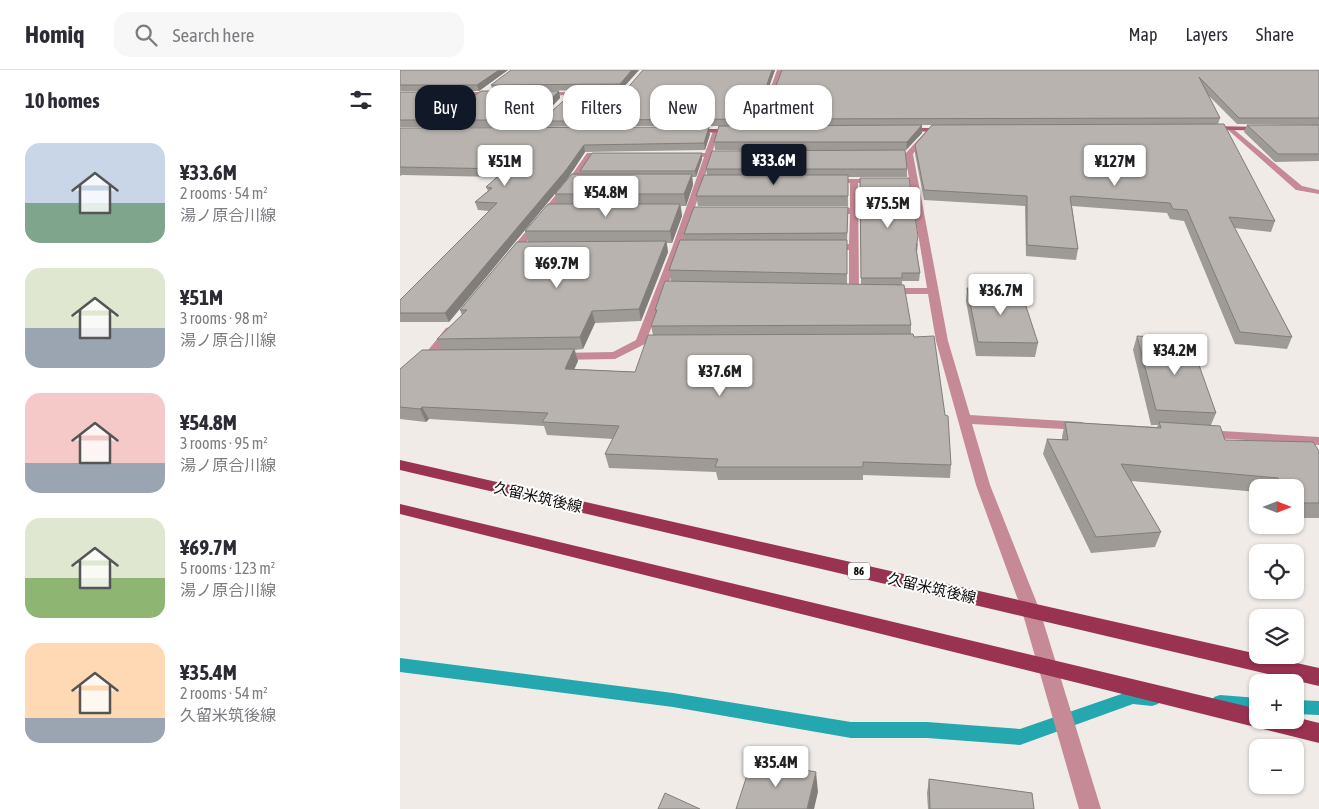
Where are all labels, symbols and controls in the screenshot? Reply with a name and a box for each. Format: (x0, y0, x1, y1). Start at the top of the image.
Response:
search box (114, 12, 464, 57)
text: Homiq (25, 21, 84, 48)
icon: search (132, 21, 160, 49)
text: Search here (172, 24, 254, 46)
text: Map (1128, 24, 1157, 45)
text: Layers (1185, 24, 1228, 45)
text: Share (1256, 24, 1294, 45)
chip: Buy (415, 85, 476, 130)
chip: Rent (486, 85, 553, 130)
chip: Filters (563, 85, 640, 130)
chip: New (650, 85, 715, 130)
chip: Apartment (725, 85, 832, 130)
icon: filters (347, 86, 375, 114)
text: 10 homes (25, 88, 100, 112)
pin: ¥51M (475, 144, 535, 187)
pin: ¥33.6M (733, 144, 815, 186)
pin: ¥127M (1080, 144, 1150, 187)
text: ¥33.6M (752, 151, 796, 169)
text: ¥51M (489, 152, 521, 170)
text: ¥127M (1095, 152, 1135, 170)
text: ¥33.6M (180, 160, 237, 184)
icon: home (65, 163, 125, 223)
pin: ¥54.8M (565, 176, 647, 218)
text: ¥54.8M (584, 183, 628, 201)
text: 2 rooms · 54 m² (180, 184, 268, 202)
pin: ¥75.5M (847, 186, 929, 229)
text: ¥75.5M (866, 194, 910, 212)
text: 湯ノ原合川線 (180, 206, 276, 224)
pin: ¥69.7M (516, 246, 598, 289)
text: ¥69.7M (535, 254, 579, 272)
pin: ¥36.7M (960, 274, 1042, 316)
text: ¥36.7M (979, 281, 1023, 299)
text: ¥51M (180, 285, 223, 309)
icon: home (65, 288, 125, 348)
text: 3 rooms · 98 m² (180, 309, 268, 327)
text: 湯ノ原合川線 (180, 331, 276, 349)
pin: ¥34.2M (1134, 334, 1216, 376)
text: ¥34.2M (1153, 341, 1197, 359)
pin: ¥37.6M (679, 354, 761, 397)
text: ¥37.6M (698, 362, 742, 380)
text: ¥54.8M (180, 410, 237, 434)
icon: home (65, 413, 125, 473)
text: 3 rooms · 95 m² (180, 434, 268, 452)
text: 湯ノ原合川線 (180, 456, 276, 474)
street label: 久留米筑後線 (492, 479, 584, 515)
north arrow (1249, 479, 1304, 534)
map controls (1249, 479, 1304, 794)
text: ¥69.7M (180, 535, 237, 559)
icon: home (65, 538, 125, 598)
button: locate (1249, 544, 1304, 599)
text: 5 rooms · 123 m² (180, 559, 275, 577)
road number: 86 (848, 562, 870, 580)
street label: 久留米筑後線 (886, 570, 978, 606)
text: 湯ノ原合川線 (180, 581, 276, 599)
button: layers (1249, 609, 1304, 664)
text: ¥35.4M (180, 660, 237, 684)
icon: home (65, 663, 125, 723)
button: + (1249, 674, 1304, 729)
text: 2 rooms · 54 m² (180, 684, 268, 702)
text: 久留米筑後線 (180, 706, 276, 724)
button: − (1249, 739, 1304, 794)
pin: ¥35.4M (735, 746, 817, 788)
text: ¥35.4M (754, 753, 798, 771)

